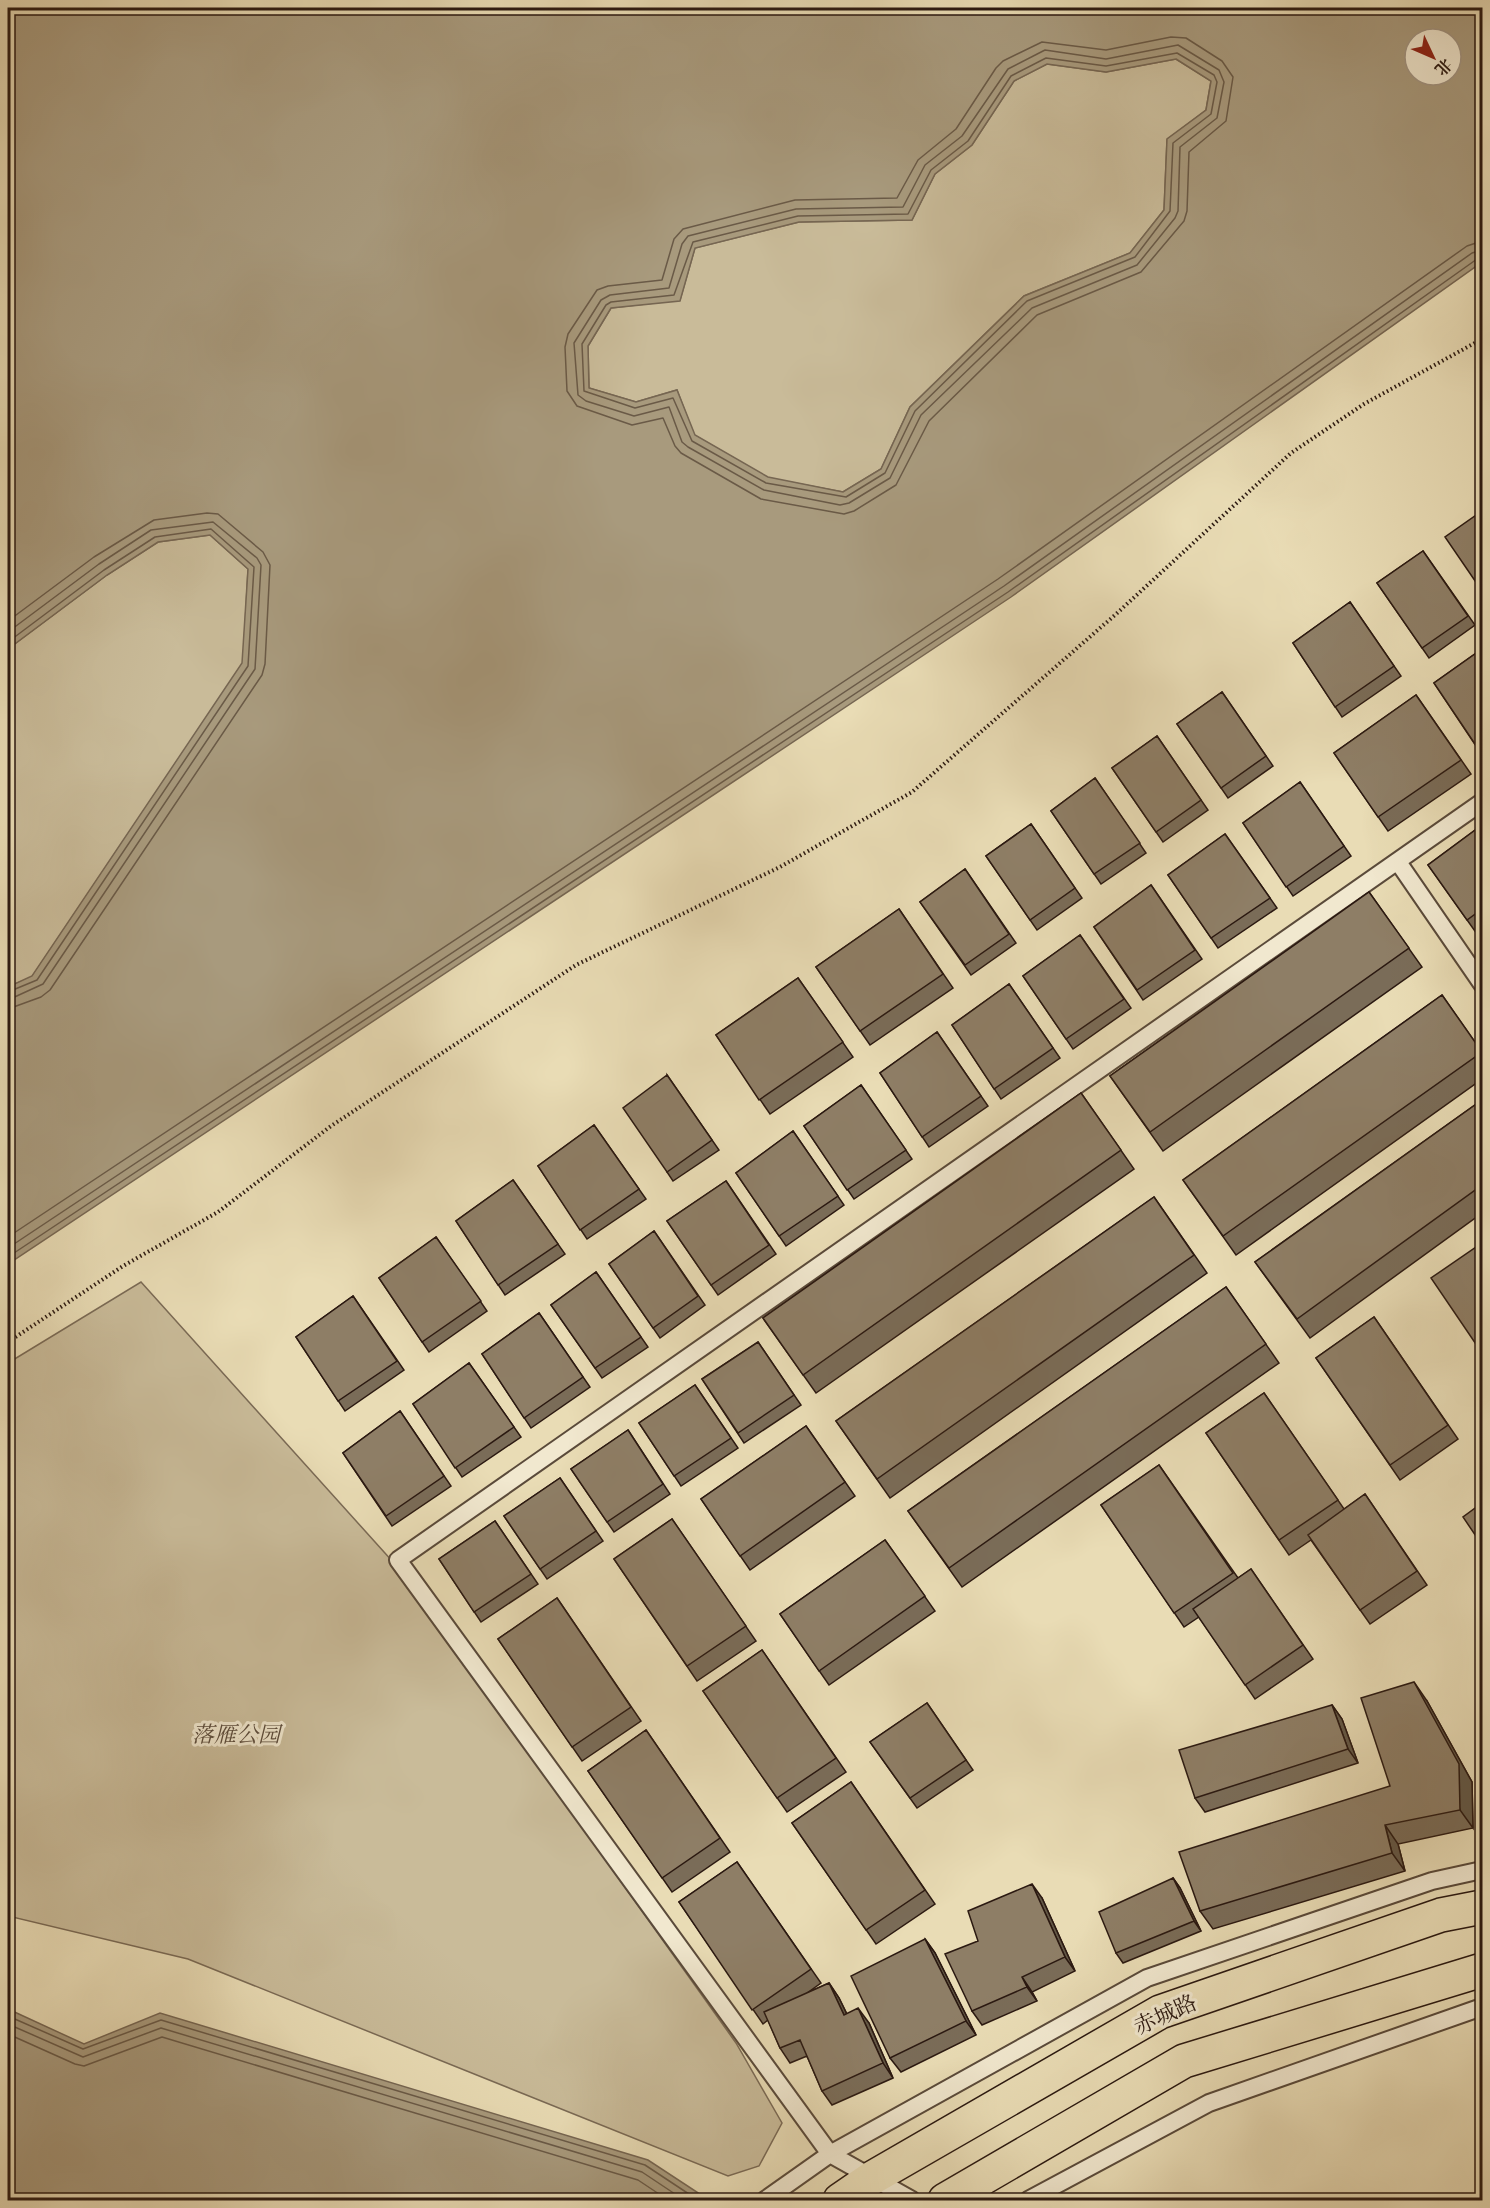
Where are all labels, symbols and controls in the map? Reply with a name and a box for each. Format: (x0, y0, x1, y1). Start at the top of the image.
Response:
north arrow (1403, 27, 1463, 87)
text: 北 (1430, 53, 1457, 80)
park label: 落雁公园 (192, 1720, 283, 1750)
street label: 赤城路 (1129, 1988, 1202, 2042)

